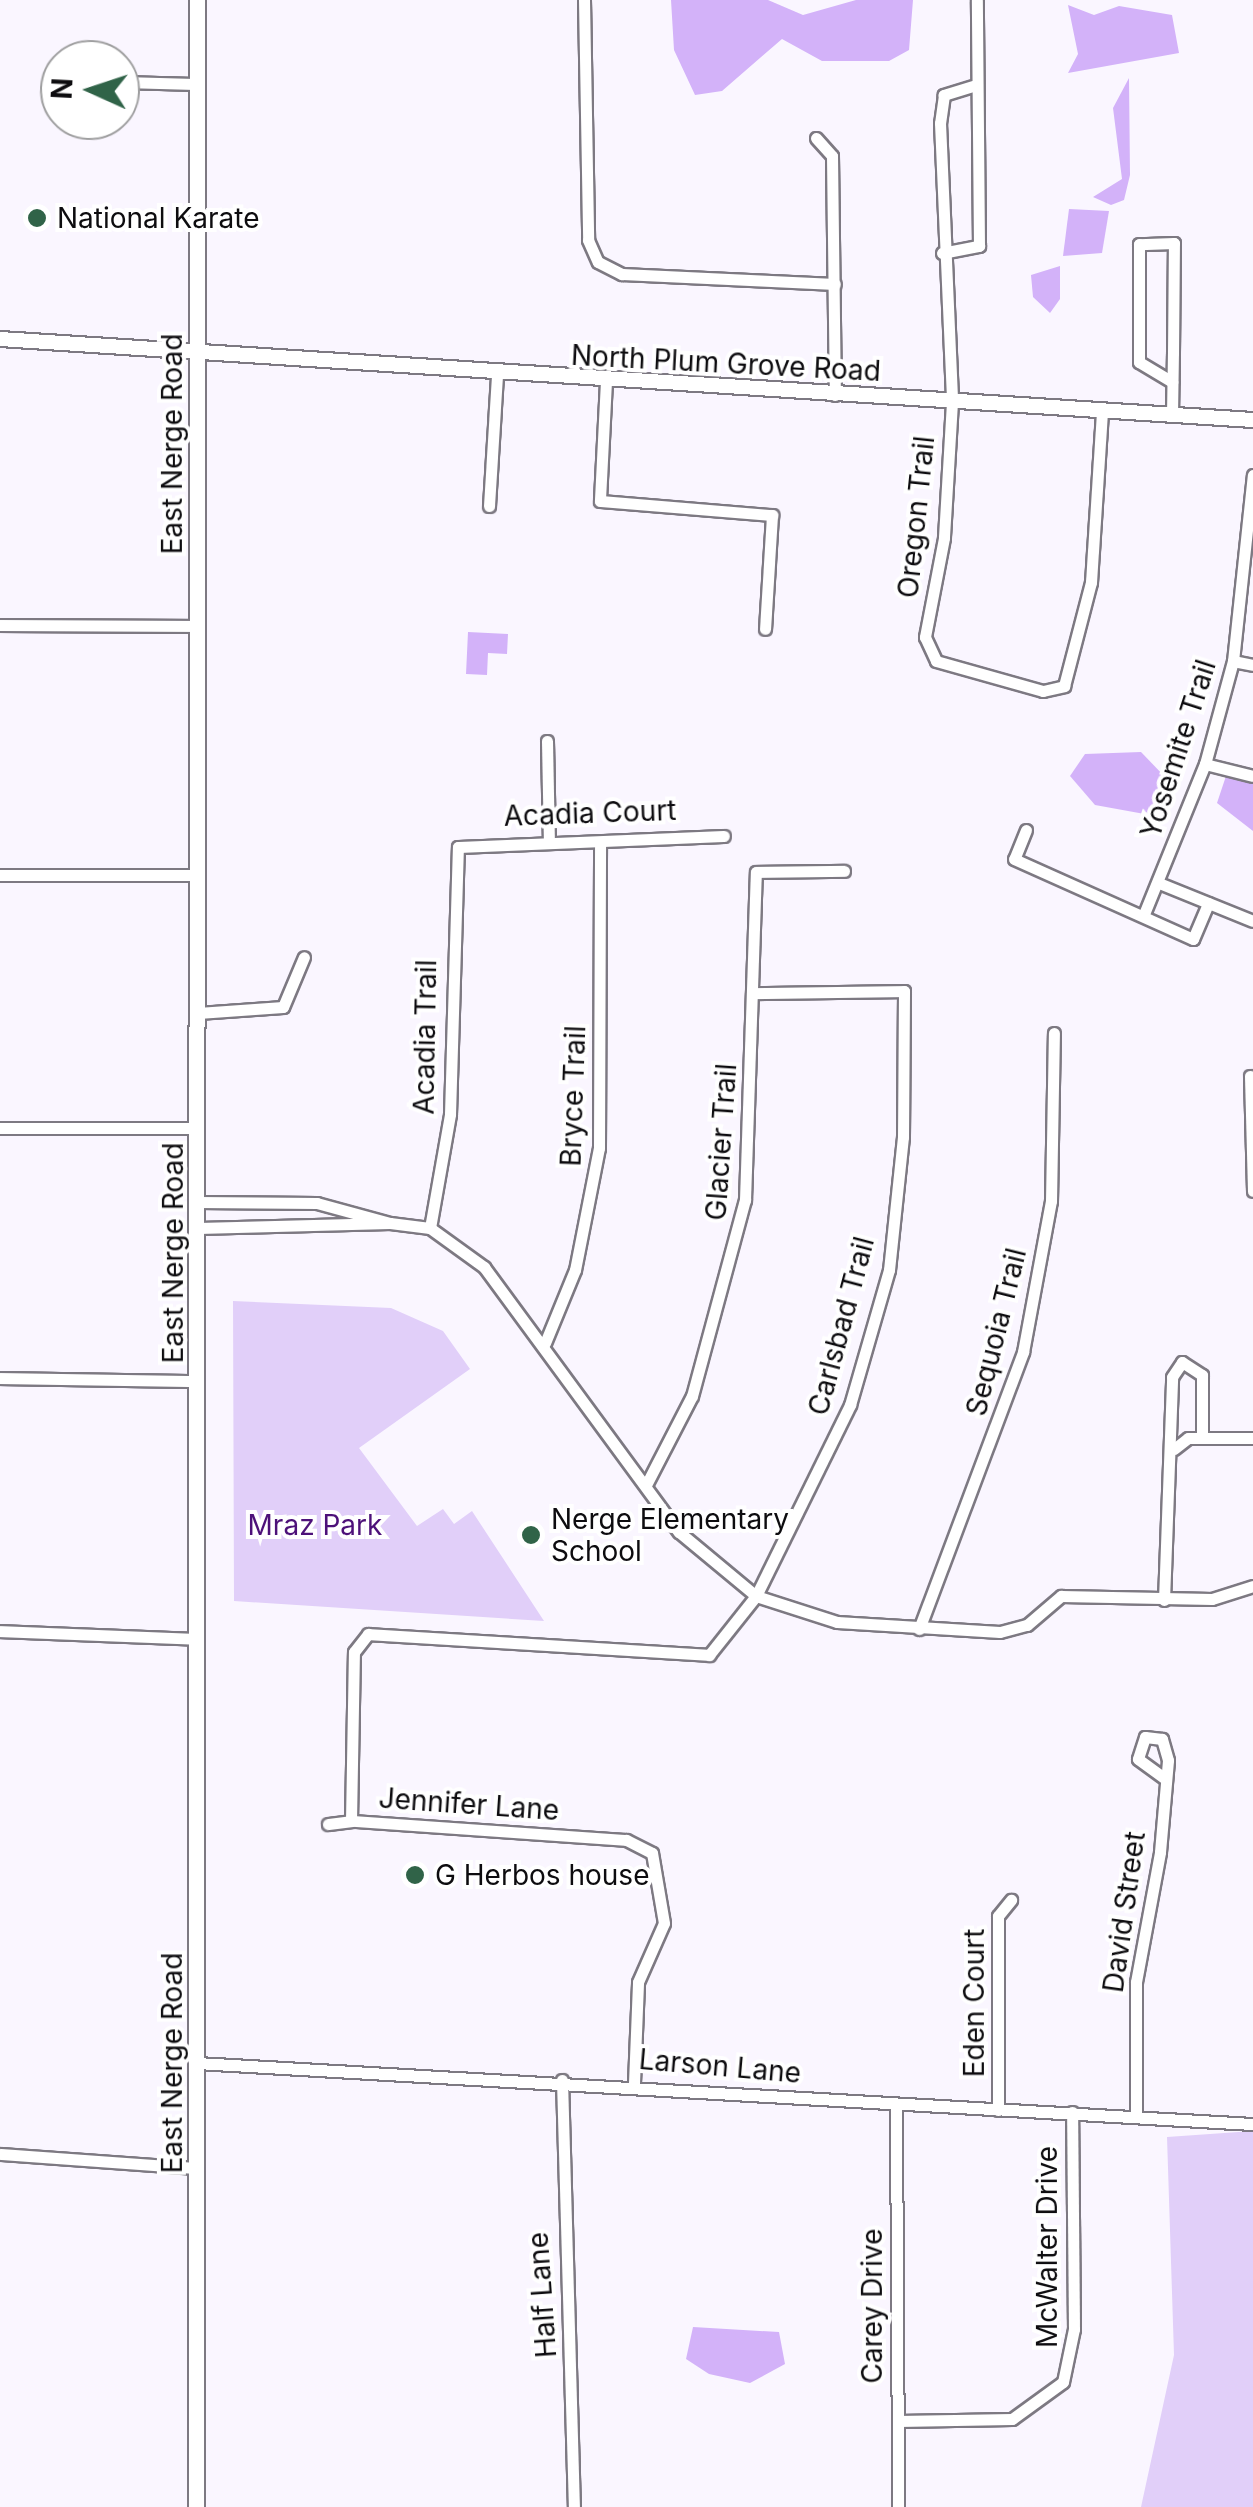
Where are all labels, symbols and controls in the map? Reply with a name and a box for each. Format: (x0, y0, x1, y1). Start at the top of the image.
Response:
north arrow (40, 40, 140, 140)
text: N (45, 77, 80, 100)
place label: National Karate (57, 201, 259, 235)
marker: National Karate (26, 207, 48, 229)
street label: East Nerge Road (155, 334, 189, 554)
street label: North Plum Grove Road (570, 338, 882, 388)
street label: Oregon Trail (891, 434, 941, 600)
street label: Yosemite Trail (1133, 656, 1223, 842)
street label: Acadia Court (503, 793, 677, 833)
street label: Acadia Trail (407, 959, 443, 1115)
street label: Bryce Trail (554, 1025, 592, 1167)
street label: Glacier Trail (699, 1062, 743, 1222)
street label: East Nerge Road (156, 1143, 190, 1363)
street label: Carlsbad Trail (801, 1233, 881, 1419)
street label: Sequoia Trail (959, 1245, 1033, 1419)
place label: Nerge Elementary School (551, 1502, 789, 1568)
park label: Mraz Park (248, 1508, 382, 1542)
marker: Nerge Elementary School (520, 1524, 542, 1546)
street label: Jennifer Lane (378, 1781, 560, 1827)
street label: David Street (1096, 1829, 1152, 1995)
place label: G Herbos house (435, 1858, 649, 1892)
marker: G Herbos house (404, 1864, 426, 1886)
street label: Eden Court (957, 1929, 991, 2077)
street label: East Nerge Road (155, 1953, 189, 2173)
street label: Larson Lane (638, 2042, 802, 2090)
street label: McWalter Drive (1030, 2146, 1064, 2348)
street label: Carey Drive (855, 2228, 889, 2384)
street label: Half Lane (521, 2231, 563, 2359)

